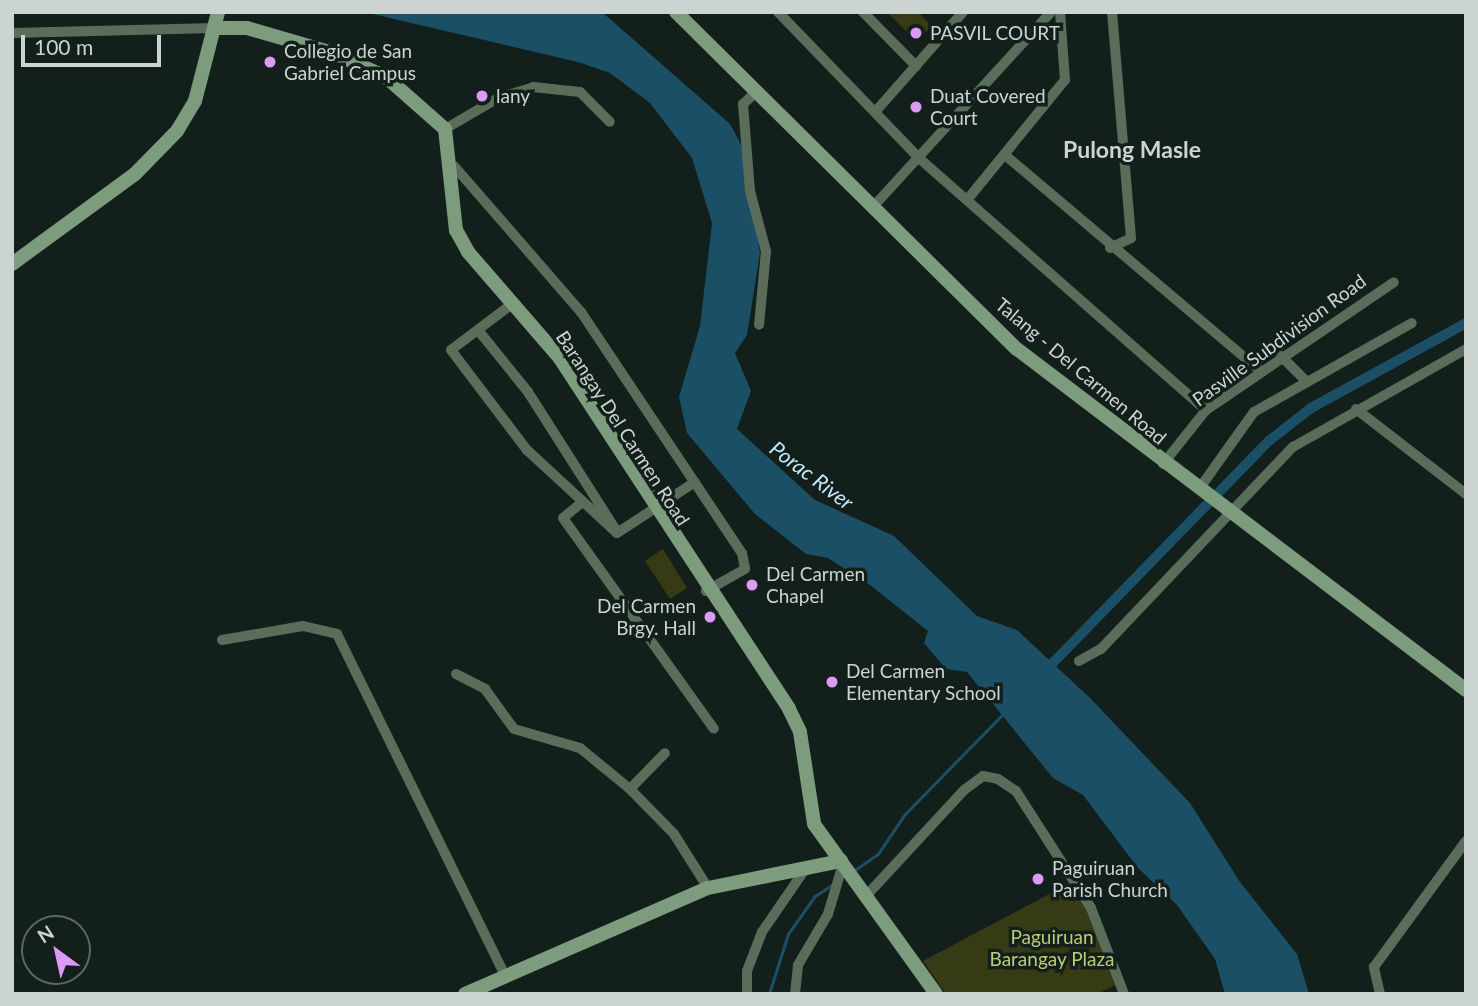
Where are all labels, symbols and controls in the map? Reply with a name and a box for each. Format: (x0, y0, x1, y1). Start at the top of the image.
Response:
scale bar (24, 21, 164, 65)
place label: PASVIL COURT (930, 22, 1060, 44)
marker: PASVIL COURT (908, 25, 924, 41)
text: 100 m (34, 34, 93, 59)
place label: Collegio de San Gabriel Campus (284, 40, 416, 84)
marker: Collegio de San Gabriel Campus (262, 54, 278, 70)
place label: lany (496, 85, 530, 107)
place label: Duat Covered Court (930, 85, 1046, 129)
marker: lany (474, 88, 490, 104)
marker: Duat Covered Court (908, 99, 924, 115)
district label: Pulong Masle (1063, 135, 1201, 163)
street label: Pasville Subdivision Road (1188, 269, 1370, 411)
street label: Talang - Del Carmen Road (991, 293, 1171, 449)
street label: Barangay Del Carmen Road (551, 326, 695, 530)
water label: Porac River (765, 435, 859, 515)
place label: Del Carmen Chapel (766, 563, 865, 607)
marker: Del Carmen Chapel (744, 577, 760, 593)
place label: Del Carmen Brgy. Hall (597, 595, 696, 639)
marker: Del Carmen Brgy. Hall (702, 609, 718, 625)
place label: Del Carmen Elementary School (846, 660, 1001, 704)
marker: Del Carmen Elementary School (824, 674, 840, 690)
place label: Paguiruan Parish Church (1052, 857, 1168, 901)
marker: Paguiruan Parish Church (1030, 871, 1046, 887)
north arrow (21, 915, 91, 985)
text: N (33, 920, 58, 947)
park label: Paguiruan Barangay Plaza (989, 926, 1115, 970)

